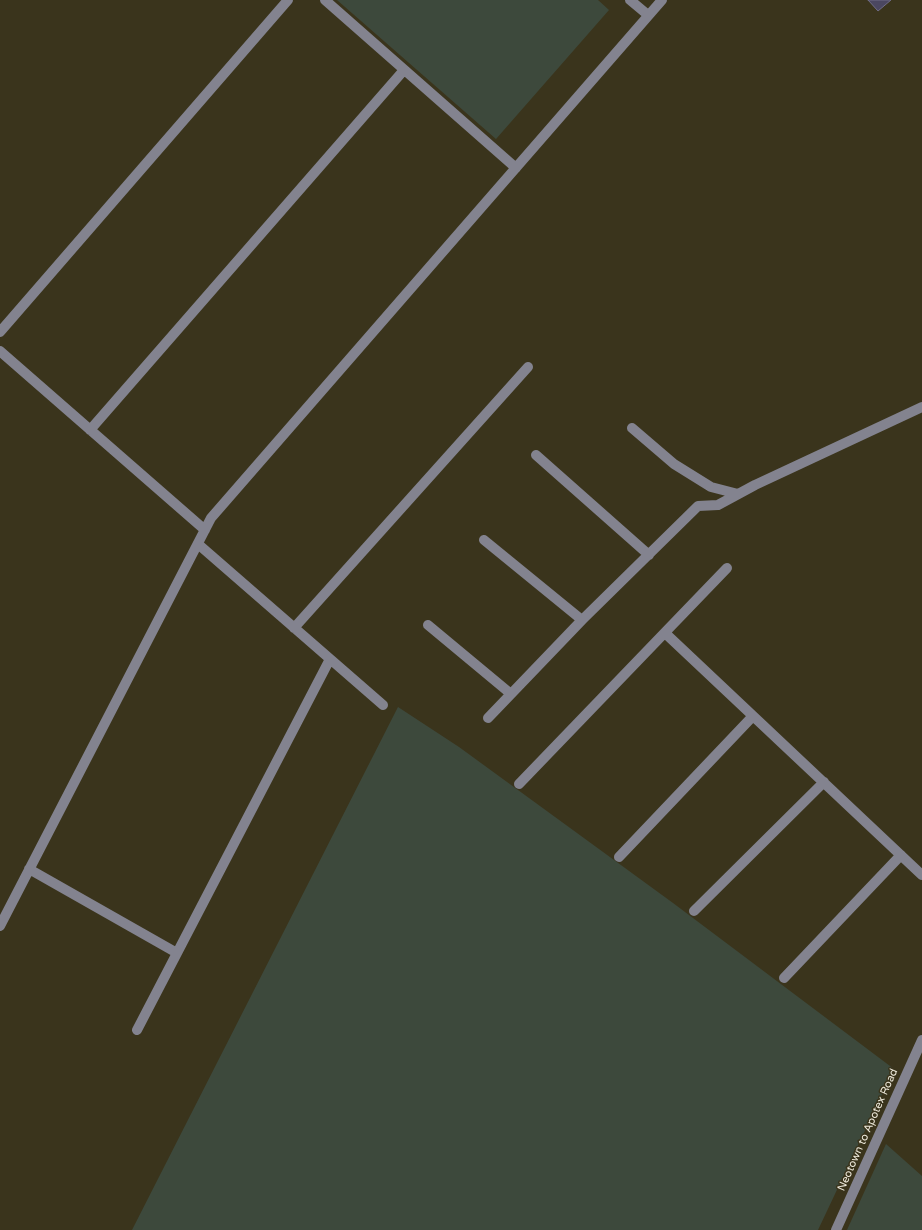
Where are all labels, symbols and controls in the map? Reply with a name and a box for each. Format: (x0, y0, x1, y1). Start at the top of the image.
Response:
street label: Neotown to Apotex Road (835, 1067, 901, 1193)

